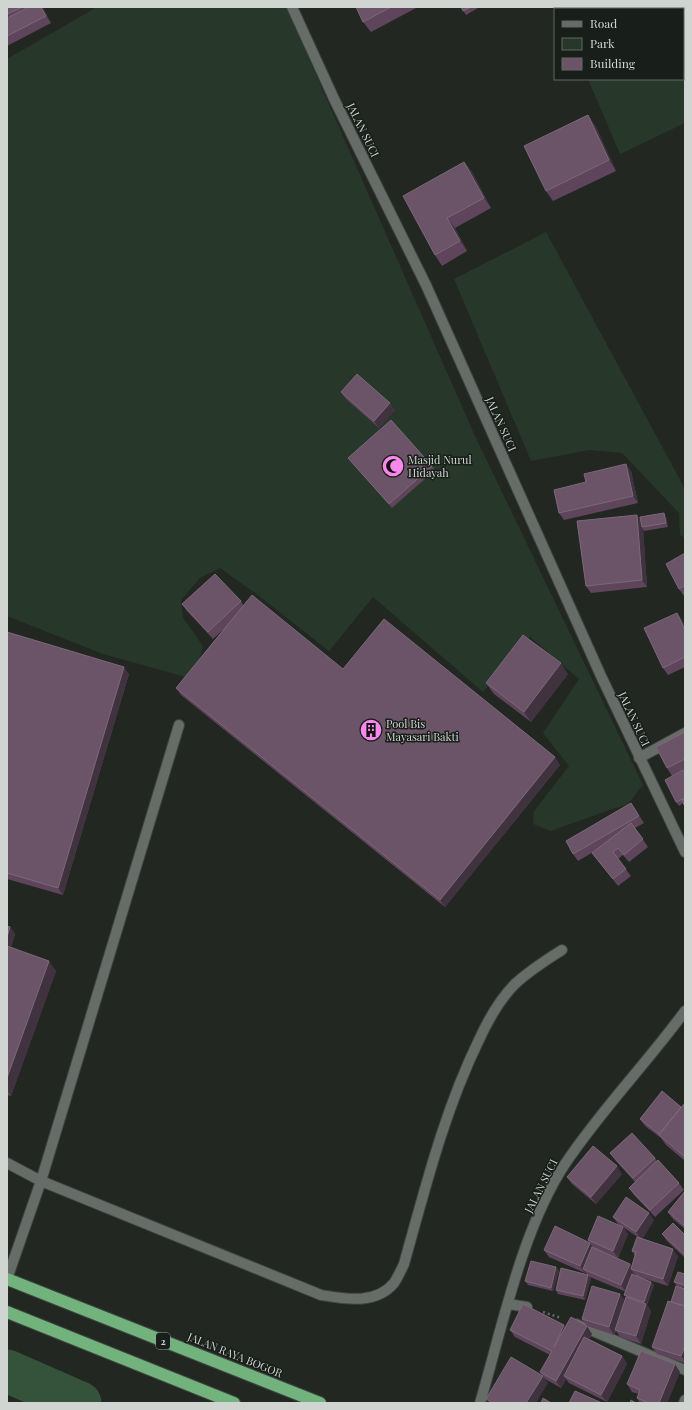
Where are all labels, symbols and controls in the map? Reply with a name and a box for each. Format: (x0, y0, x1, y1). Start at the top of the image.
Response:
legend (554, 8, 684, 80)
text: Road (590, 15, 617, 31)
text: Park (590, 35, 615, 51)
text: Building (590, 55, 636, 71)
street label: JALAN SUCI (343, 99, 383, 160)
street label: JALAN SUCI (482, 393, 520, 454)
place label: Masjid Nurul Hidayah (408, 452, 472, 480)
mosque icon: Masjid Nurul Hidayah (380, 453, 406, 479)
street label: JALAN SUCI (615, 688, 654, 749)
place label: Pool Bis Mayasari Bakti (386, 716, 459, 744)
building icon: Pool Bis Mayasari Bakti (358, 717, 384, 743)
street label: JALAN SUCI (520, 1156, 561, 1216)
street label: JALAN RAYA BOGOR (185, 1328, 286, 1381)
road number: 2 (156, 1333, 170, 1349)

